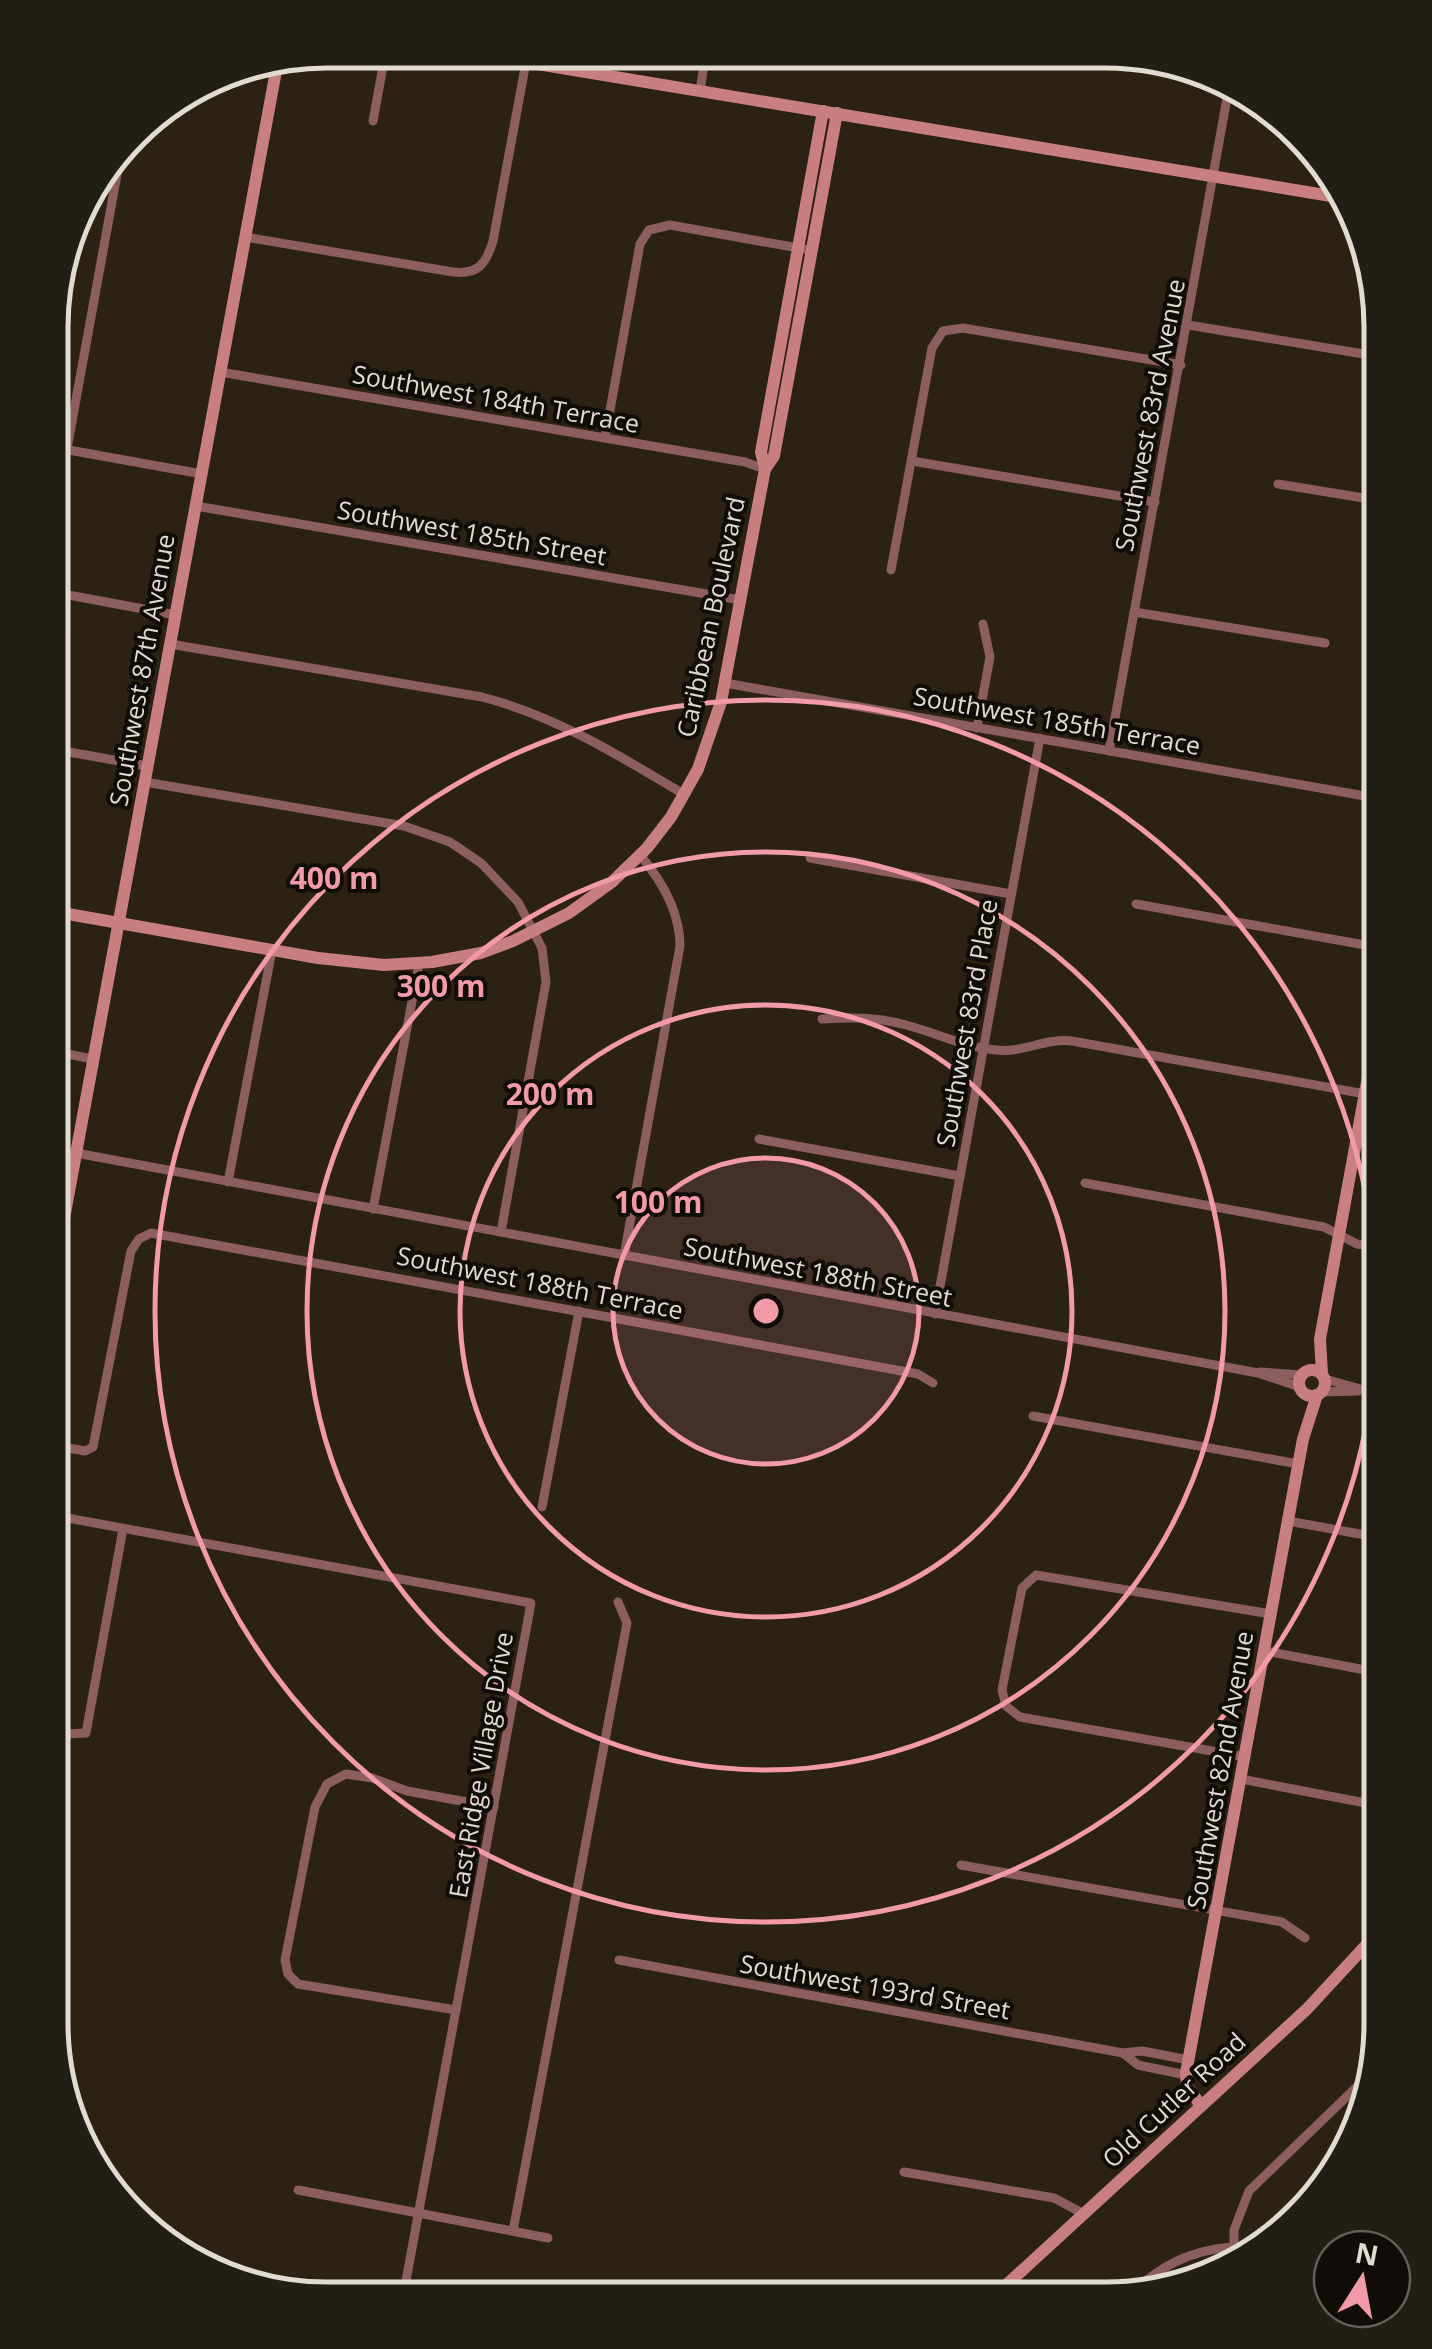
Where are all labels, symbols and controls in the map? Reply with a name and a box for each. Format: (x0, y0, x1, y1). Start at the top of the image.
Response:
street label: Southwest 83rd Avenue (1106, 276, 1192, 554)
street label: Southwest 184th Terrace (350, 356, 642, 440)
street label: Southwest 185th Street (335, 492, 609, 572)
street label: Caribbean Boulevard (668, 493, 752, 740)
street label: Southwest 87th Avenue (100, 531, 182, 808)
street label: Southwest 185th Terrace (911, 678, 1203, 762)
text: 400 m (290, 857, 378, 898)
street label: Southwest 83rd Place (927, 896, 1005, 1149)
text: 300 m (397, 965, 485, 1006)
text: 200 m (506, 1073, 594, 1114)
text: 100 m (614, 1181, 702, 1222)
street label: Southwest 188th Street (681, 1228, 955, 1314)
street label: Southwest 188th Terrace (394, 1238, 686, 1326)
centre of rings (748, 1293, 784, 1329)
street label: Southwest 82nd Avenue (1178, 1628, 1260, 1912)
street label: East Ridge Village Drive (440, 1629, 520, 1900)
street label: Southwest 193rd Street (737, 1946, 1013, 2027)
street label: Old Cutler Road (1094, 2024, 1252, 2175)
north arrow (1312, 2229, 1412, 2329)
text: N (1352, 2233, 1382, 2274)

